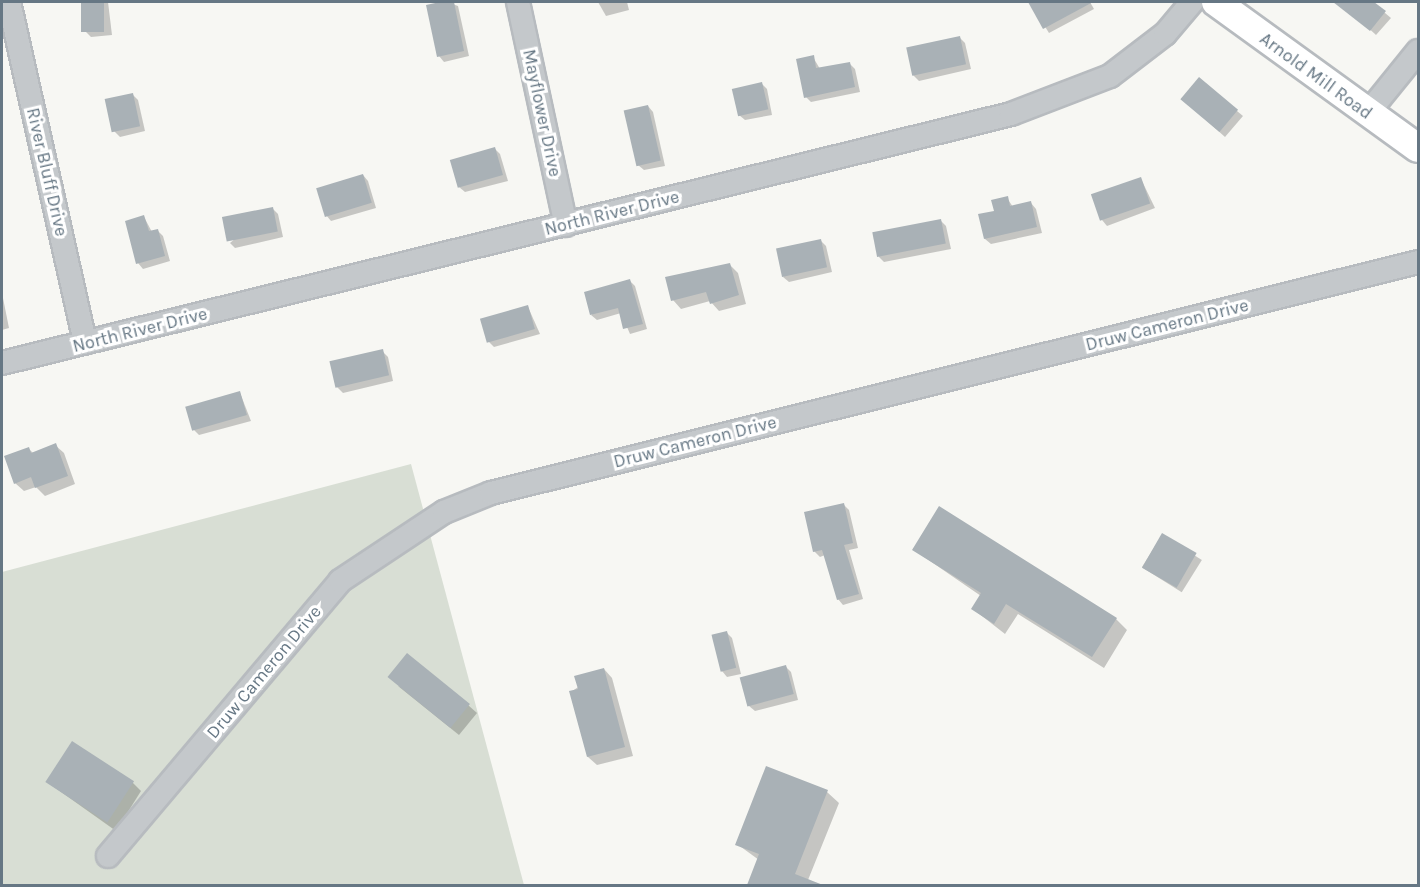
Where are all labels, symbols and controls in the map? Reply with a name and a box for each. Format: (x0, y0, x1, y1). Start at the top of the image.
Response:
street label: Arnold Mill Road (1255, 28, 1377, 124)
street label: Mayflower Drive (518, 47, 566, 179)
street label: River Bluff Drive (22, 106, 72, 238)
street label: North River Drive (542, 186, 682, 240)
street label: Druw Cameron Drive (1083, 294, 1251, 356)
street label: North River Drive (70, 303, 210, 357)
street label: Druw Cameron Drive (611, 411, 779, 473)
street label: Druw Cameron Drive (202, 601, 326, 743)

